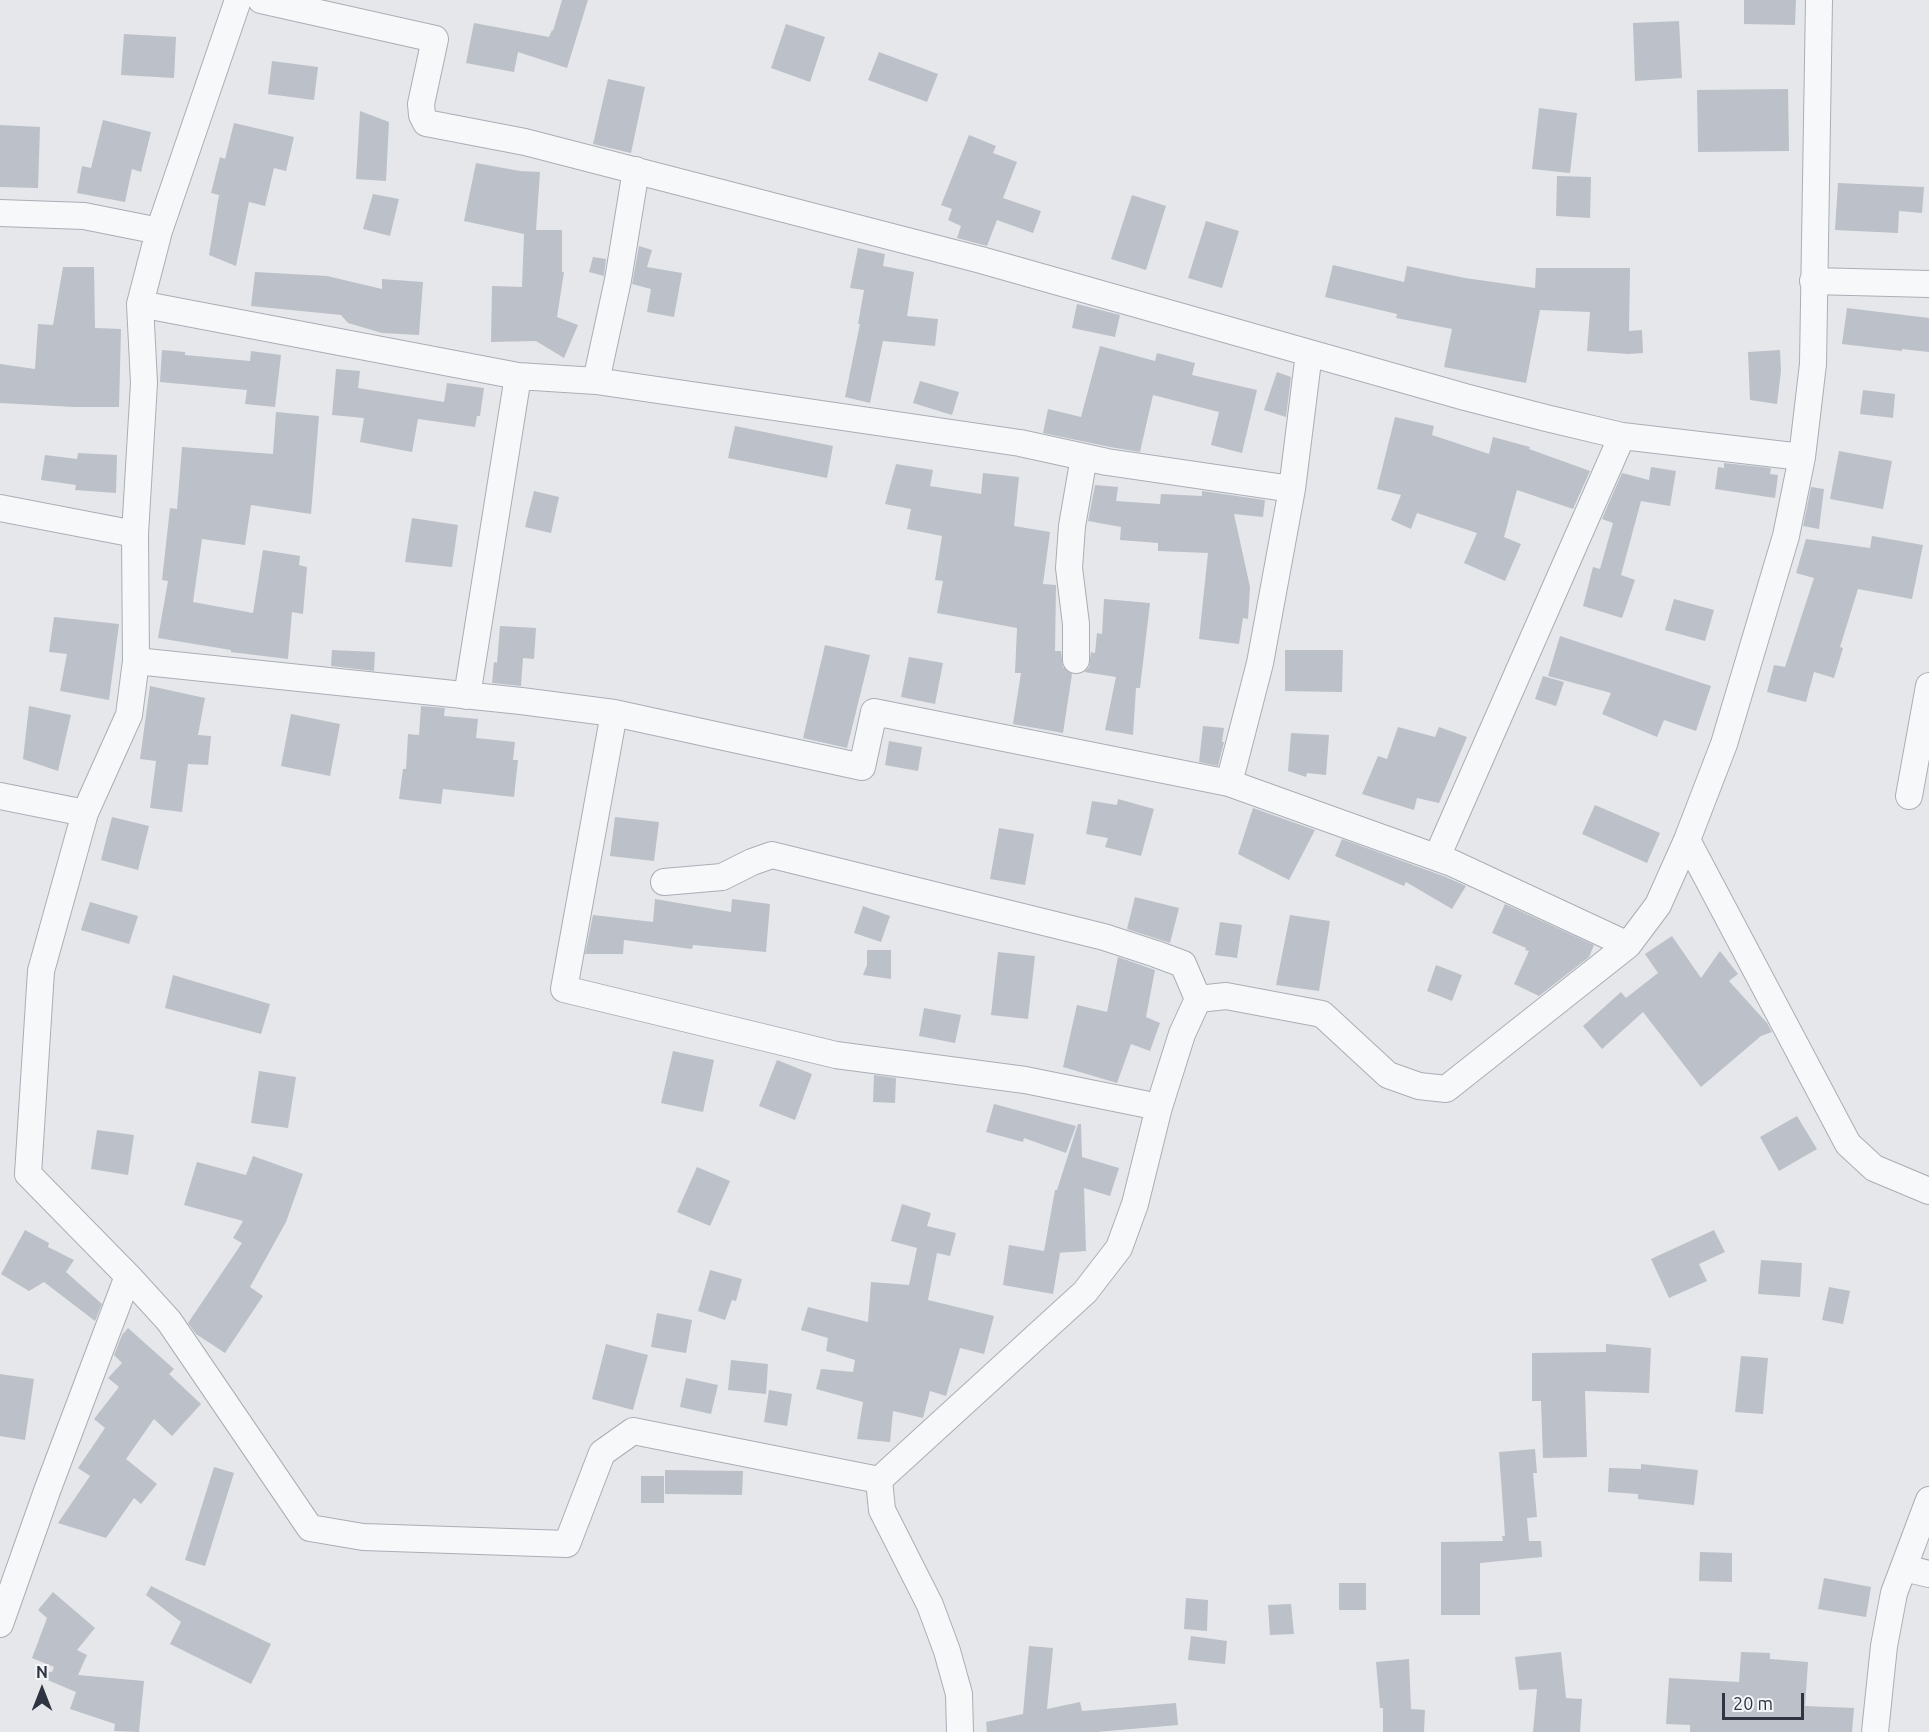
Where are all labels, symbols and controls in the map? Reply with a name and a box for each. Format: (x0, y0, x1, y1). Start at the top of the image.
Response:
north arrow (12, 1660, 72, 1720)
text: N (36, 1663, 48, 1681)
scale bar (1725, 1681, 1808, 1719)
text: 20 m (1733, 1693, 1773, 1713)

